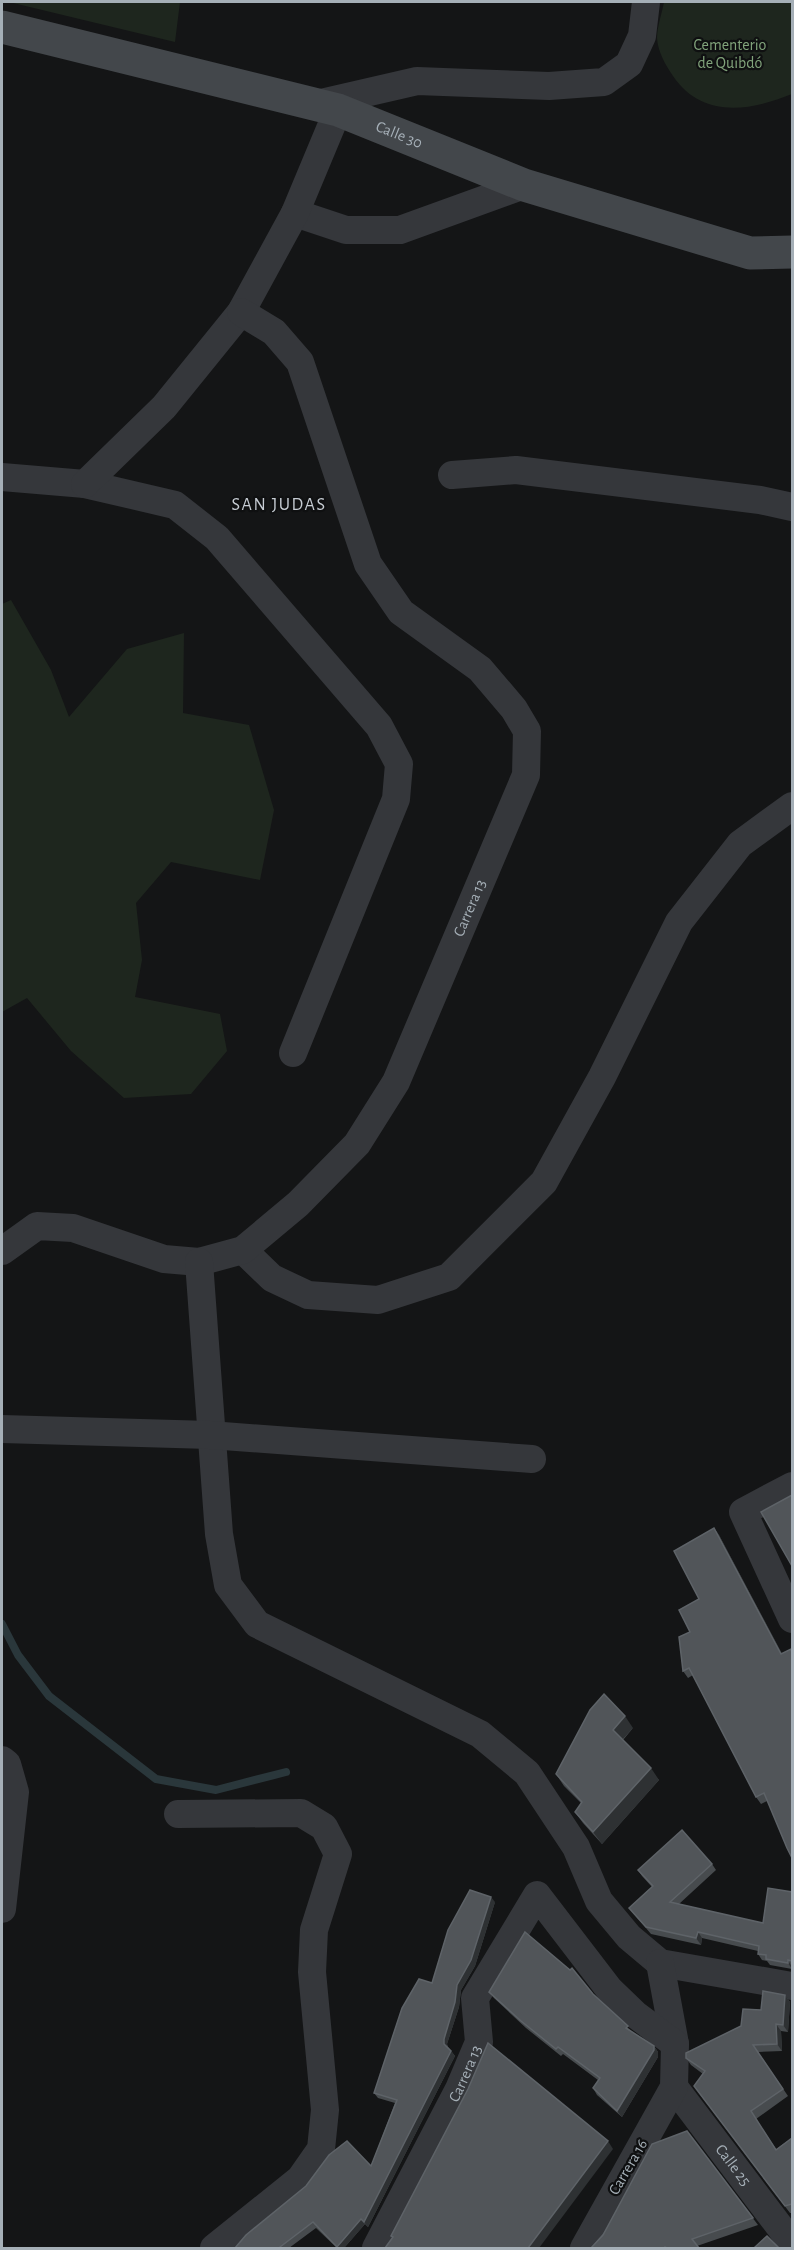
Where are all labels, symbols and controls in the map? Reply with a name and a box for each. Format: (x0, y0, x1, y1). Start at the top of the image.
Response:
park label: Cementerio de Quibdó (694, 37, 767, 72)
street label: Calle 30 (374, 118, 425, 151)
district label: SAN JUDAS (232, 496, 326, 514)
street label: Carrera 13 (451, 877, 489, 939)
street label: Carrera 13 (446, 2043, 485, 2105)
street label: Carrera 16 (606, 2136, 650, 2198)
street label: Calle 25 (712, 2141, 754, 2189)

